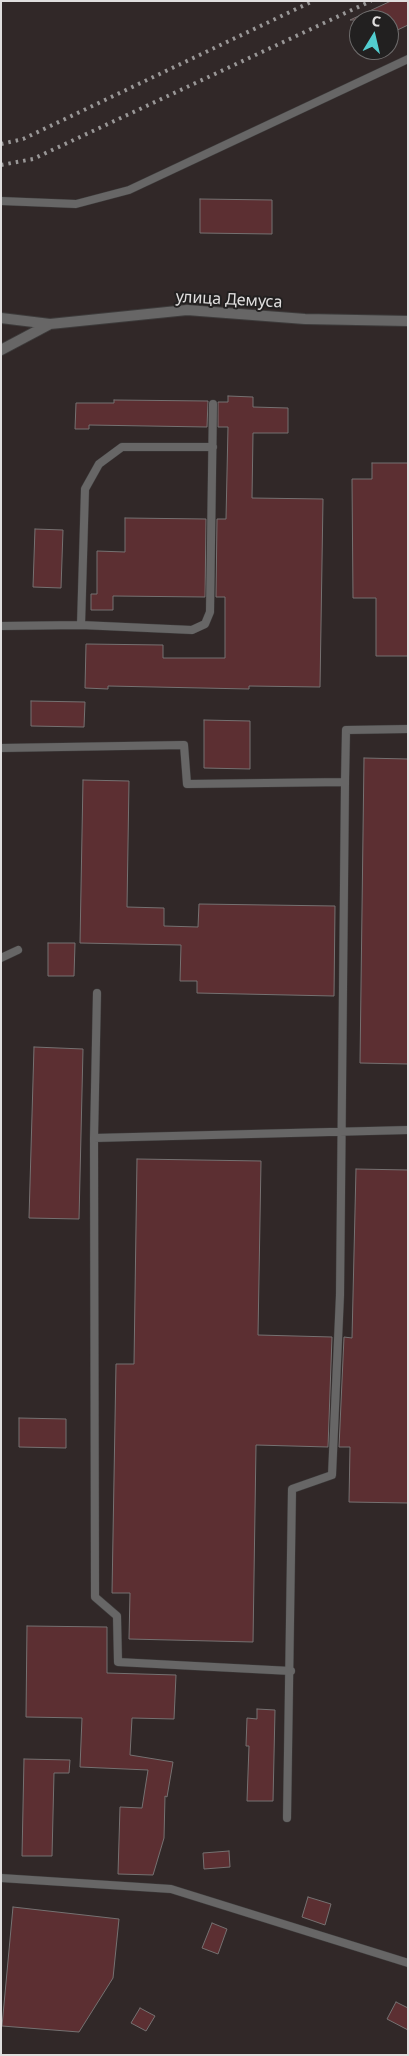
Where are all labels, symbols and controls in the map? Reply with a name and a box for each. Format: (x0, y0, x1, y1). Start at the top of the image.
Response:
north arrow (349, 10, 399, 60)
text: С (370, 11, 382, 31)
street label: улица Демуса (175, 288, 283, 312)

